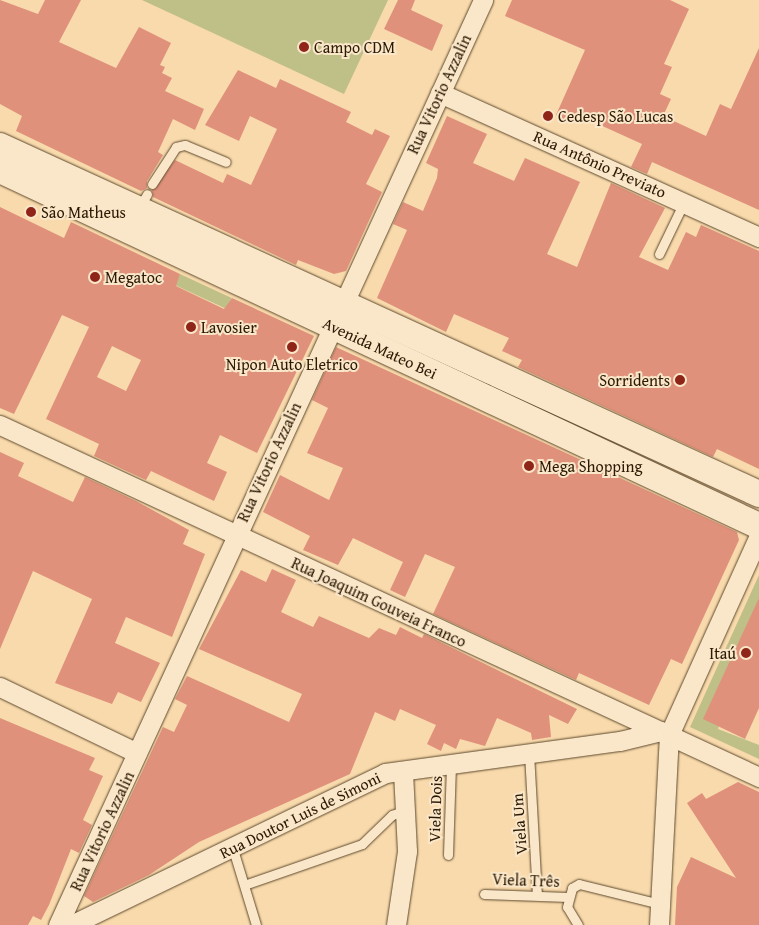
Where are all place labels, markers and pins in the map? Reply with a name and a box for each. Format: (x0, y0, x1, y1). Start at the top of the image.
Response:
place label: Campo CDM (314, 37, 395, 57)
marker: Campo CDM (298, 41, 310, 53)
place label: Cedesp São Lucas (558, 106, 673, 126)
marker: Cedesp São Lucas (542, 110, 554, 122)
place label: São Matheus (41, 202, 126, 222)
marker: São Matheus (25, 206, 37, 218)
place label: Megatoc (105, 267, 162, 287)
marker: Megatoc (89, 271, 101, 283)
place label: Lavosier (201, 317, 257, 337)
marker: Lavosier (185, 321, 197, 333)
marker: Nipon Auto Eletrico (286, 341, 298, 353)
place label: Nipon Auto Eletrico (226, 354, 358, 374)
place label: Sorridents (599, 370, 670, 390)
marker: Sorridents (674, 374, 686, 386)
place label: Mega Shopping (539, 456, 642, 476)
marker: Mega Shopping (523, 460, 535, 472)
place label: Itaú (709, 643, 736, 663)
marker: Itaú (740, 647, 752, 659)

